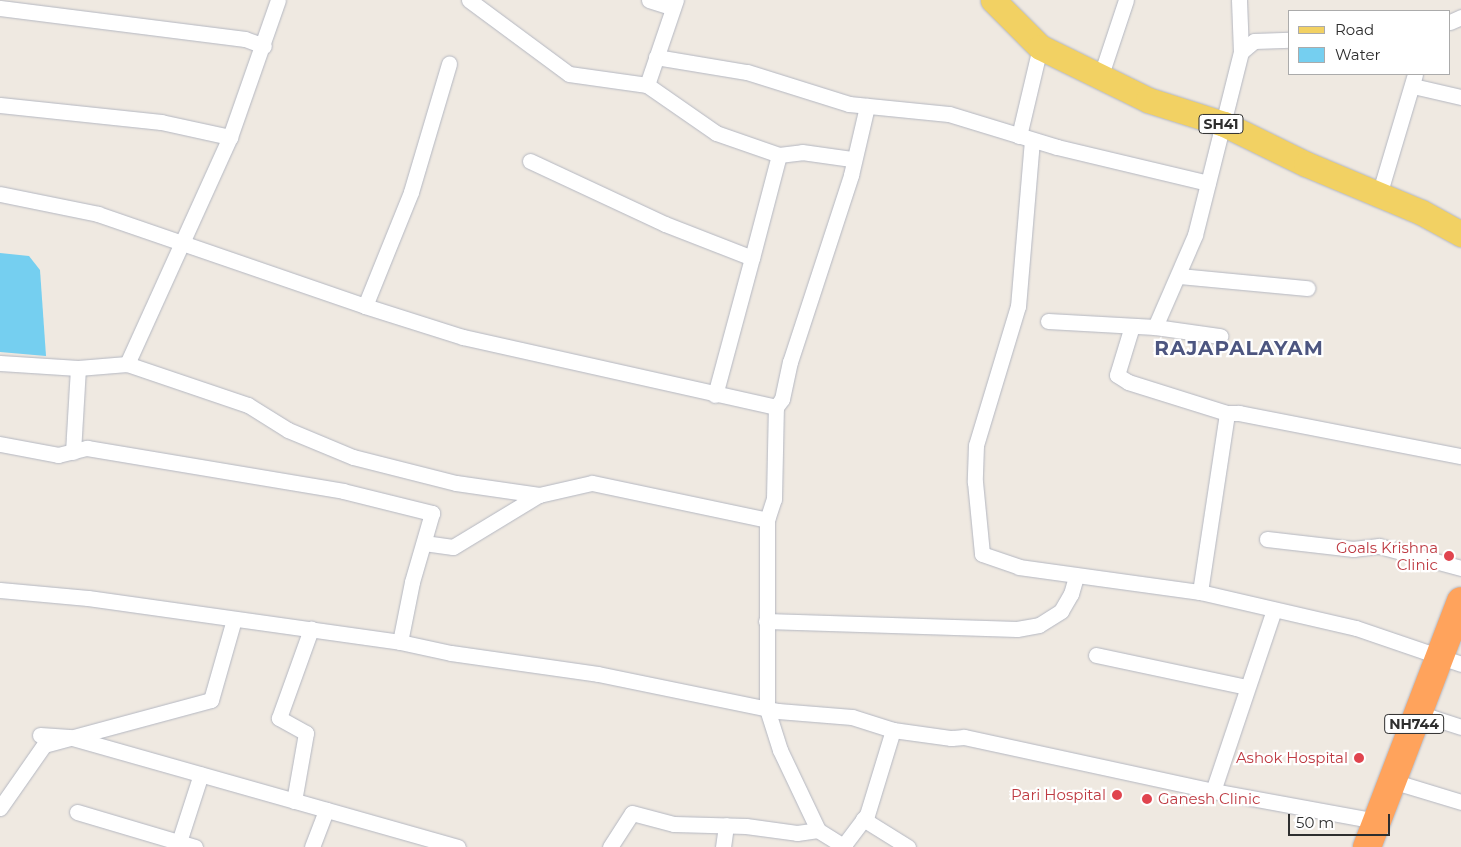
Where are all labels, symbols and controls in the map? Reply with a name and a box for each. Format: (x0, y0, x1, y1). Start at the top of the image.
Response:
legend (1288, 10, 1451, 75)
text: Road (1335, 20, 1374, 39)
text: Water (1335, 45, 1381, 64)
road number: SH41 (1197, 112, 1245, 136)
district label: RAJAPALAYAM (1153, 336, 1325, 360)
place label: Goals Krishna Clinic (1336, 538, 1438, 573)
marker: Goals Krishna Clinic (1442, 549, 1456, 563)
road number: NH744 (1384, 712, 1444, 736)
place label: Ashok Hospital (1236, 749, 1348, 767)
marker: Ashok Hospital (1352, 751, 1366, 765)
place label: Pari Hospital (1011, 786, 1106, 804)
marker: Pari Hospital (1110, 788, 1124, 802)
place label: Ganesh Clinic (1158, 790, 1260, 808)
marker: Ganesh Clinic (1140, 792, 1154, 806)
scale bar (1291, 804, 1394, 836)
text: 50 m (1296, 813, 1334, 832)

